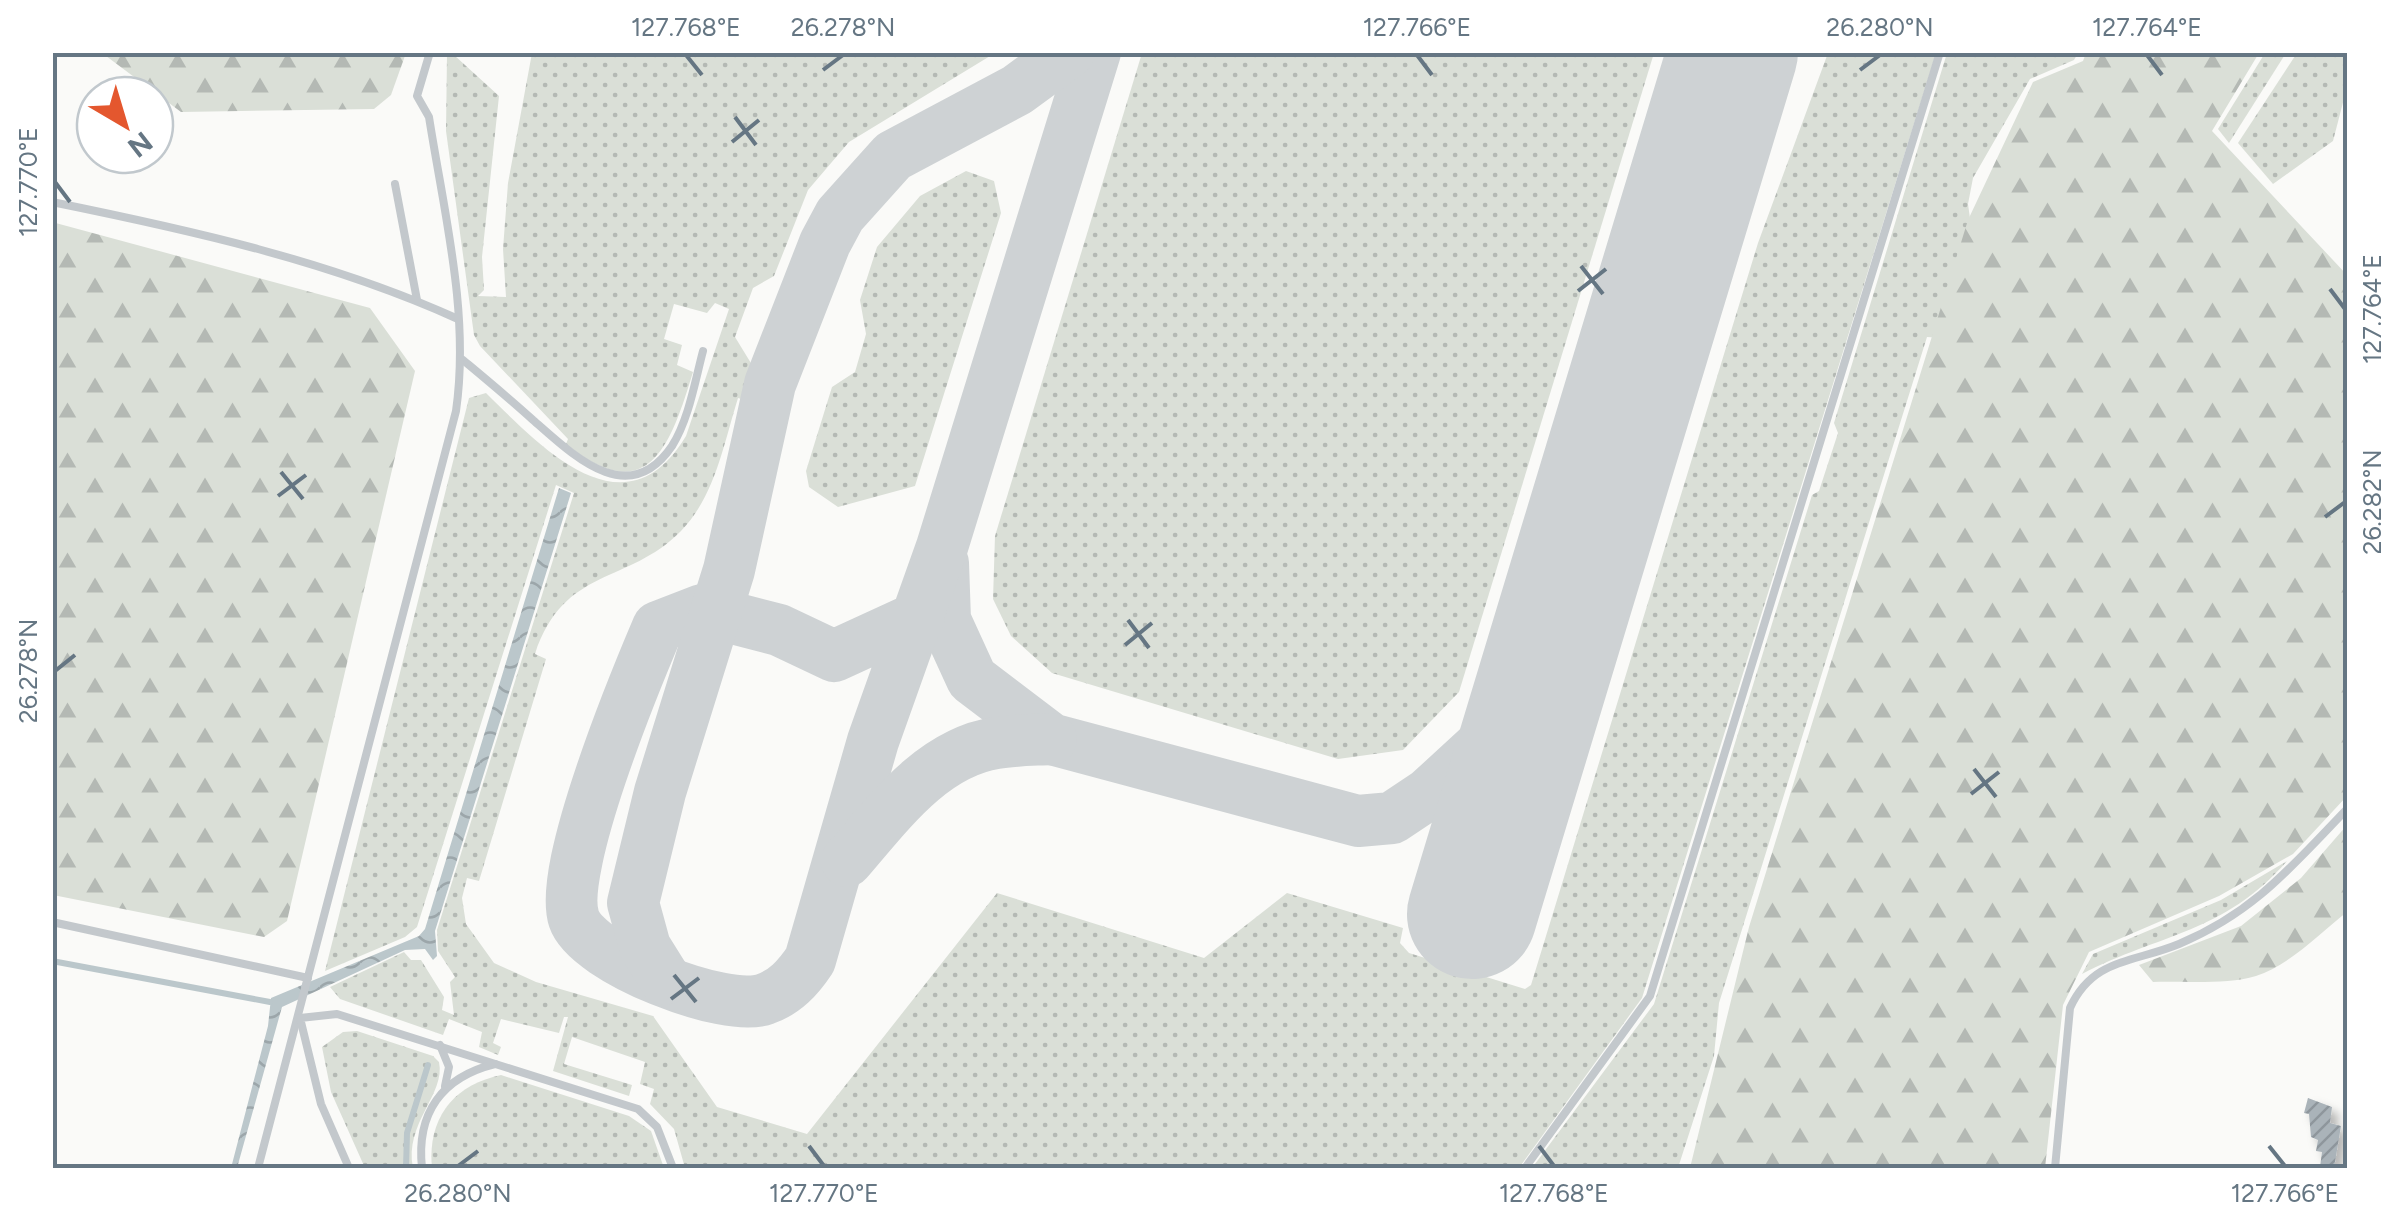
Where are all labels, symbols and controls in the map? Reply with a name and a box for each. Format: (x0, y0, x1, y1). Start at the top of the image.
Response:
text: 127.768°E (631, 12, 741, 42)
text: 26.278°N (791, 12, 895, 42)
text: 127.766°E (1363, 12, 1471, 42)
text: 26.280°N (1826, 12, 1934, 42)
text: 127.764°E (2092, 12, 2202, 42)
north arrow (75, 75, 175, 175)
text: N (121, 125, 159, 165)
text: 127.770°E (13, 127, 43, 237)
text: 127.764°E (2357, 254, 2387, 364)
text: 26.282°N (2357, 449, 2387, 555)
text: 26.278°N (13, 619, 43, 723)
text: 26.280°N (404, 1178, 512, 1208)
text: 127.770°E (769, 1178, 879, 1208)
text: 127.768°E (1499, 1178, 1609, 1208)
text: 127.766°E (2231, 1178, 2339, 1208)

